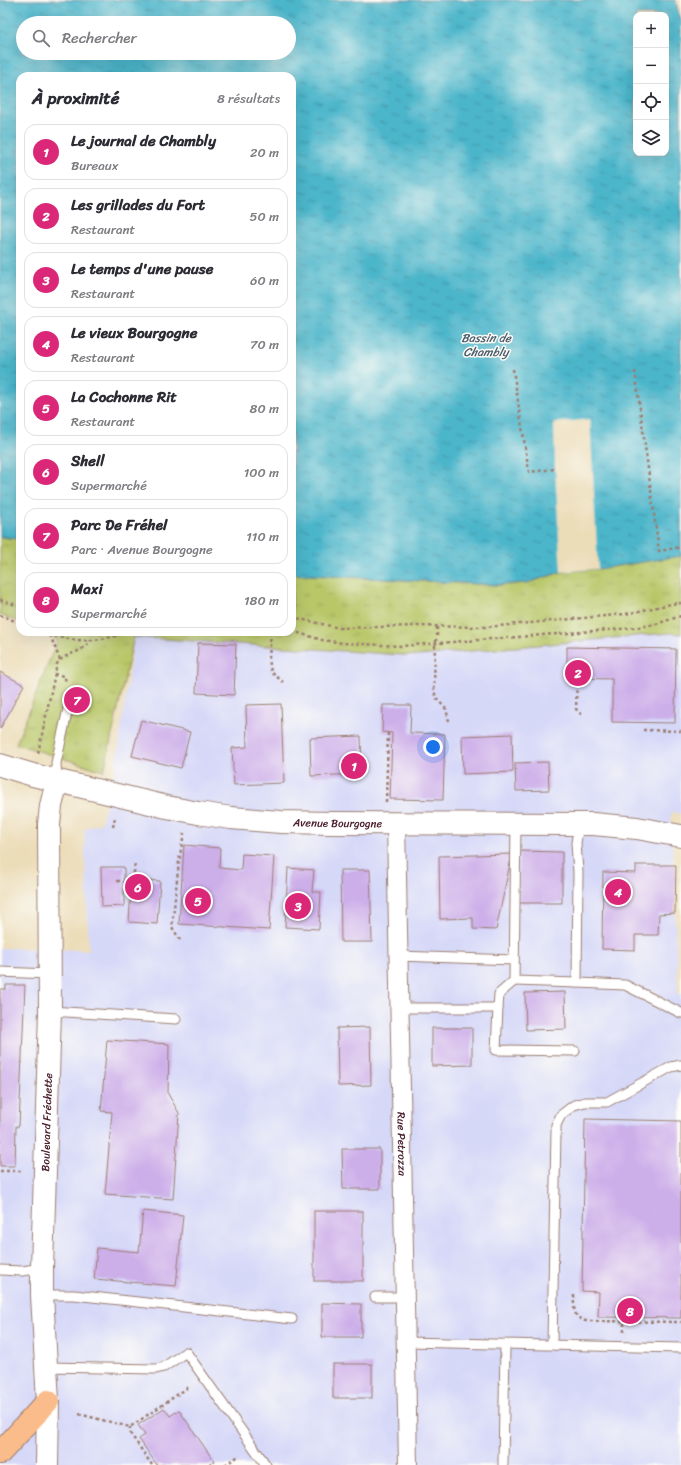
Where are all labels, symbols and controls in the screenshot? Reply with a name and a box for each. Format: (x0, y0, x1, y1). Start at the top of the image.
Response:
map controls (633, 12, 669, 156)
button: + (633, 12, 669, 48)
search box (16, 16, 296, 60)
text: Rechercher (62, 25, 137, 51)
icon: search (30, 27, 52, 49)
button: − (633, 48, 669, 84)
text: À proximité (32, 83, 119, 113)
button: locate (633, 84, 669, 120)
text: 8 résultats (217, 87, 280, 110)
button: layers (633, 120, 669, 156)
text: Le journal de Chambly (71, 128, 216, 154)
text: 1 (43, 141, 49, 164)
text: 20 m (250, 141, 279, 164)
text: Bureaux (71, 154, 118, 177)
text: Les grillades du Fort (71, 192, 205, 218)
text: 2 (42, 205, 50, 228)
text: 50 m (249, 205, 279, 228)
text: Restaurant (71, 218, 135, 241)
text: Le temps d'une pause (71, 256, 213, 282)
text: 3 (42, 269, 50, 292)
text: 60 m (250, 269, 279, 292)
text: Restaurant (71, 282, 135, 305)
text: Le vieux Bourgogne (71, 320, 197, 346)
water label: Bassin de Chambly (461, 327, 512, 363)
text: 4 (42, 333, 50, 356)
text: 70 m (250, 333, 279, 356)
text: Restaurant (71, 346, 135, 369)
text: La Cochonne Rit (71, 384, 177, 410)
text: 5 (42, 397, 50, 420)
text: 80 m (250, 397, 279, 420)
text: Restaurant (71, 410, 135, 433)
text: Shell (71, 448, 105, 474)
text: 6 (42, 461, 50, 484)
text: 100 m (244, 461, 279, 484)
text: Supermarché (71, 474, 147, 497)
text: Parc De Fréhel (71, 512, 167, 538)
text: 7 (42, 525, 50, 548)
text: 110 m (246, 525, 279, 548)
text: Parc · Avenue Bourgogne (71, 538, 213, 561)
text: Maxi (71, 576, 103, 602)
text: 8 (42, 589, 50, 612)
text: 180 m (244, 589, 279, 612)
text: Supermarché (71, 602, 147, 625)
pin: 2 (565, 658, 591, 688)
pin: 7 (64, 685, 90, 715)
your location (423, 737, 443, 757)
pin: 1 (341, 751, 367, 781)
street label: Avenue Bourgogne (292, 813, 383, 833)
pin: 6 (125, 872, 151, 902)
pin: 4 (605, 877, 631, 907)
pin: 5 (185, 886, 211, 916)
pin: 3 (285, 891, 311, 921)
street label: Boulevard Fréchette (36, 1072, 58, 1172)
street label: Rue Petrozza (391, 1112, 412, 1177)
pin: 8 (617, 1296, 643, 1326)

